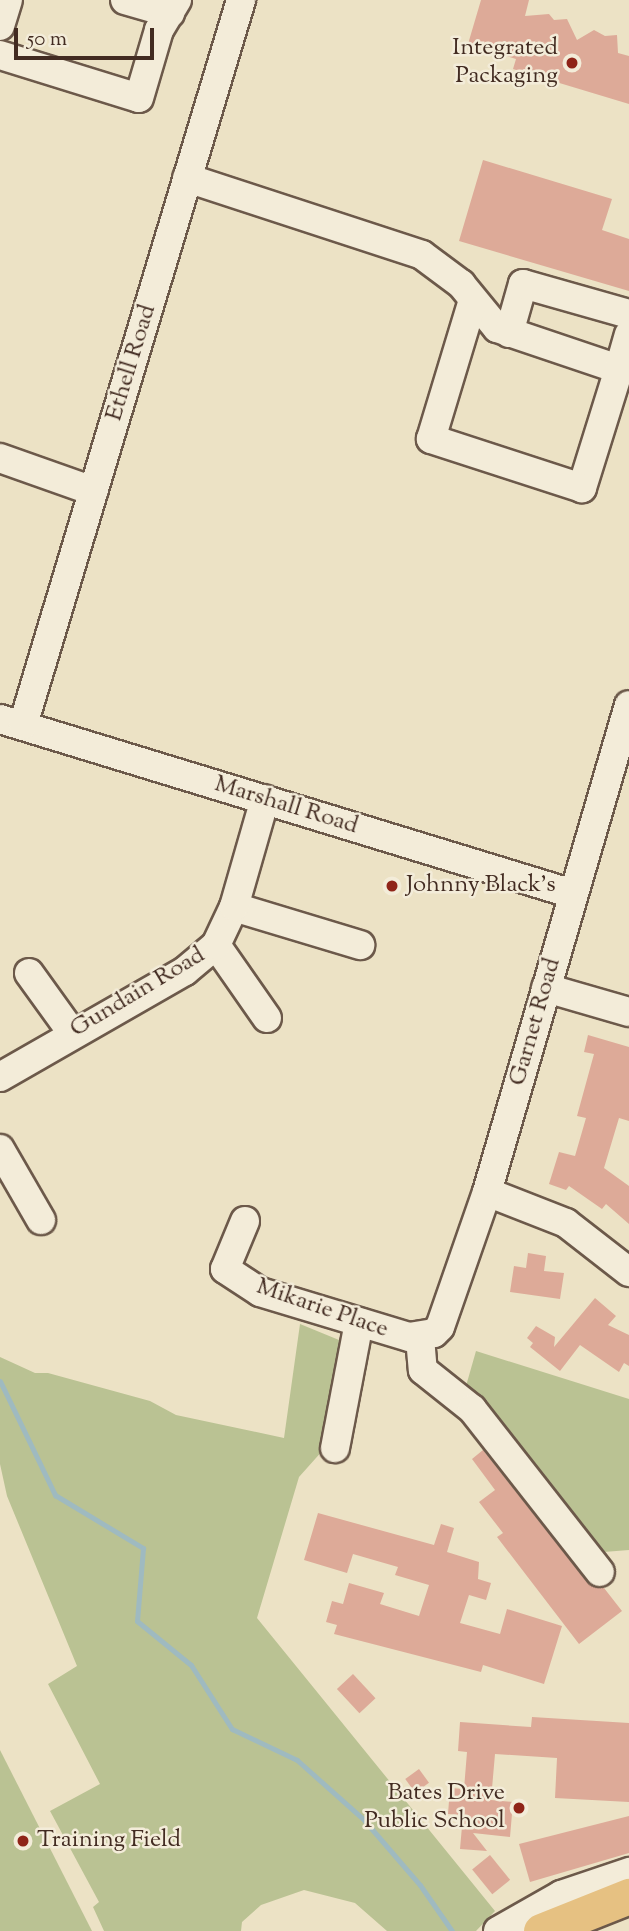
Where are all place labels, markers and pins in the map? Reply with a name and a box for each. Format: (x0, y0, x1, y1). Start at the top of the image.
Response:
place label: Integrated Packaging (452, 35, 558, 91)
marker: Integrated Packaging (564, 55, 580, 71)
place label: Johnny Black's (406, 872, 556, 900)
marker: Johnny Black's (384, 878, 400, 894)
place label: Bates Drive Public School (364, 1780, 505, 1836)
marker: Bates Drive Public School (511, 1800, 527, 1816)
place label: Training Field (37, 1827, 181, 1855)
marker: Training Field (15, 1833, 31, 1849)

